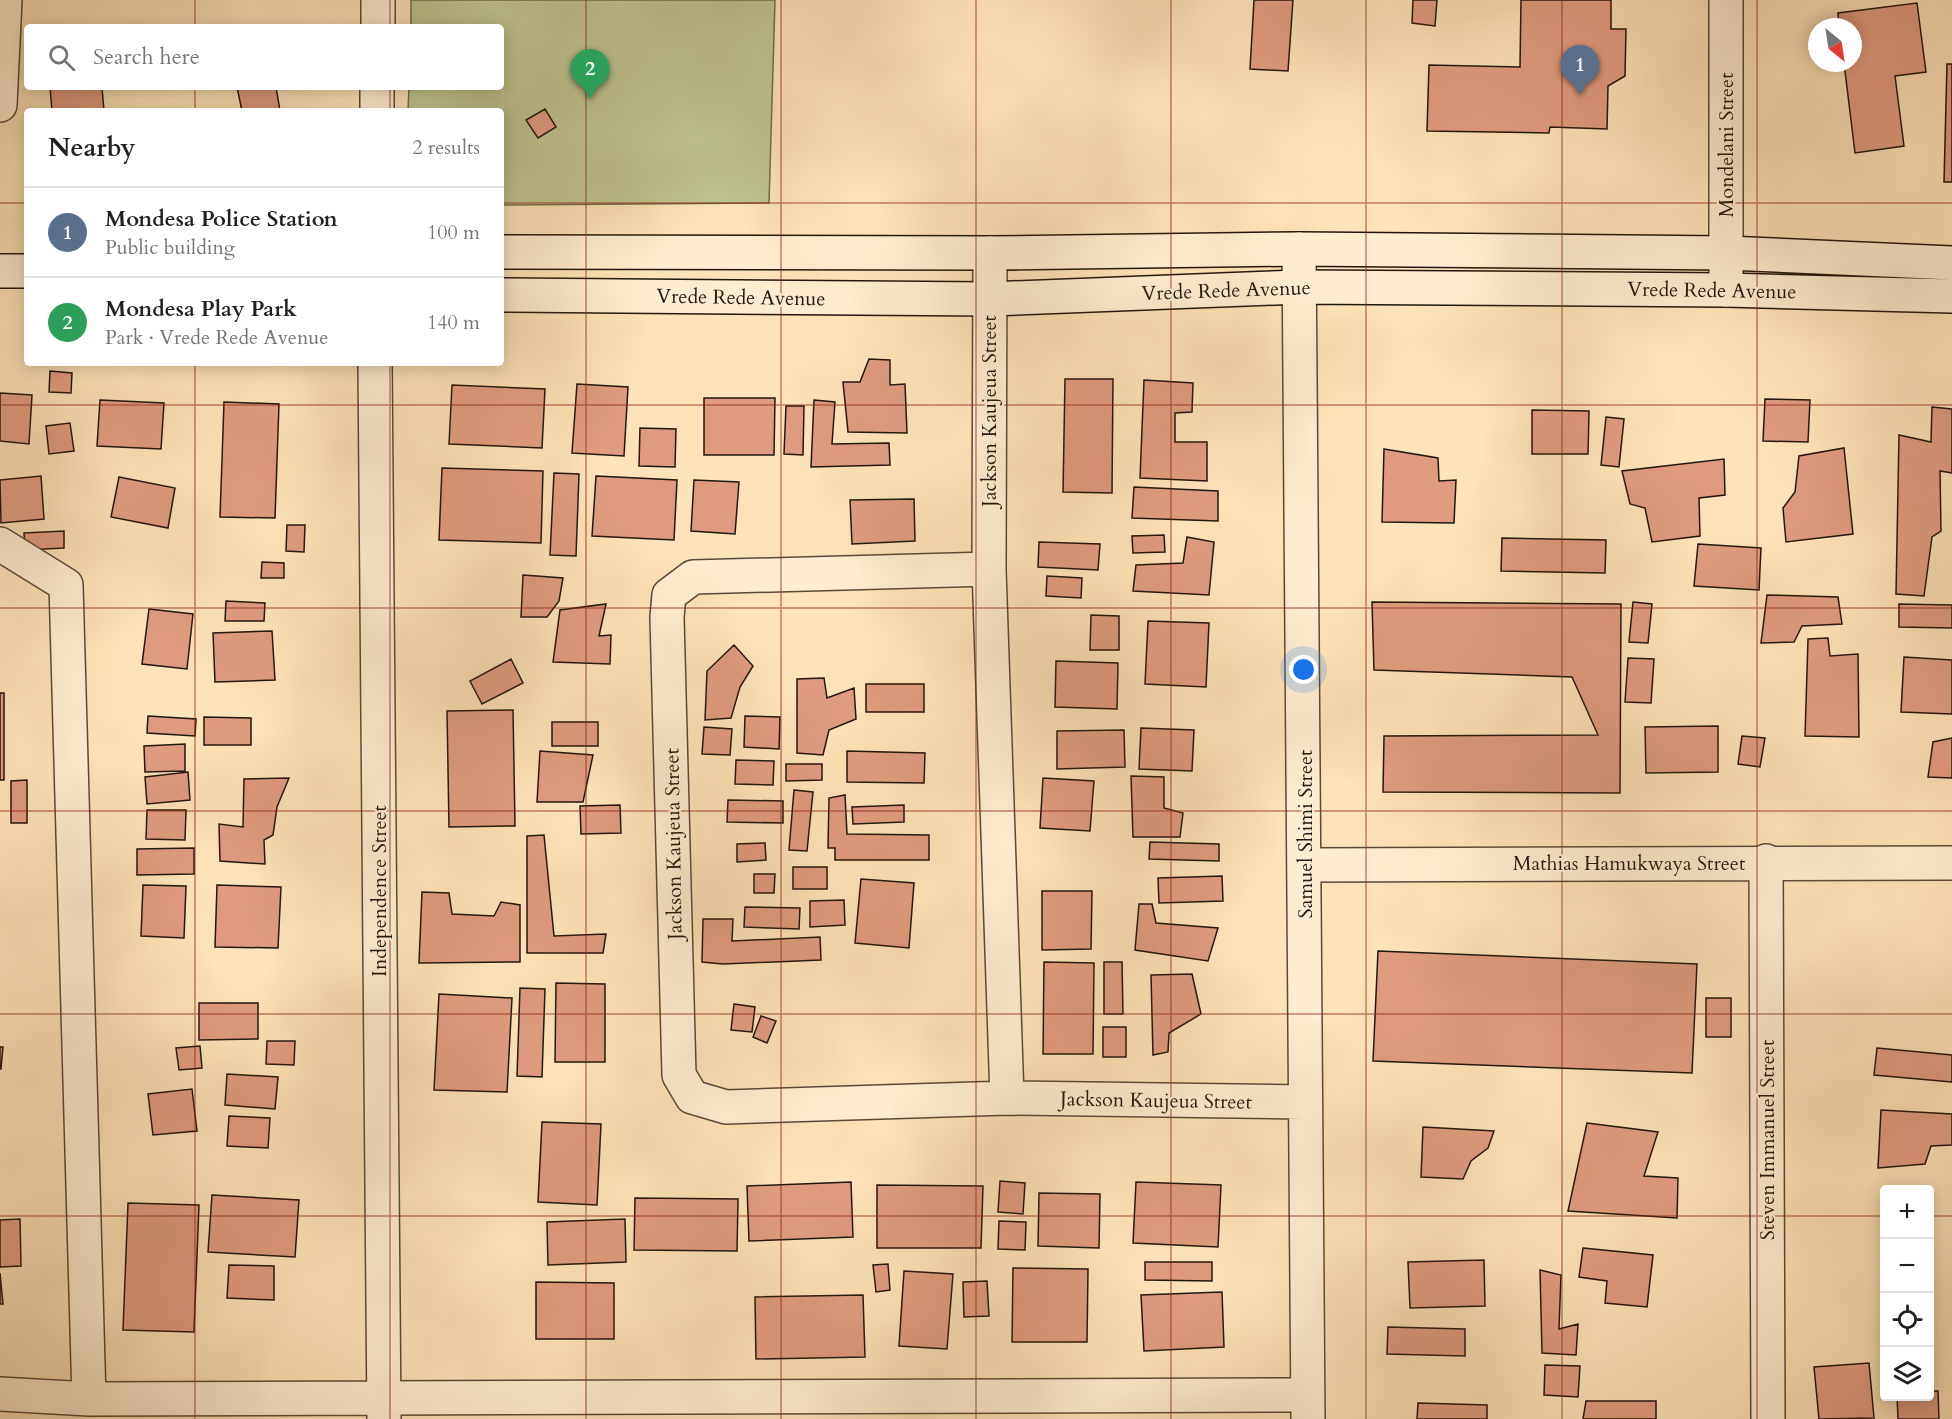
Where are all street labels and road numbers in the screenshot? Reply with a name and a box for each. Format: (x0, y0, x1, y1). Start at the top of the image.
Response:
street label: Mondelani Street (1713, 72, 1740, 217)
street label: Vrede Rede Avenue (1141, 274, 1311, 307)
street label: Vrede Rede Avenue (1627, 276, 1797, 305)
street label: Vrede Rede Avenue (656, 283, 826, 312)
street label: Jackson Kaujeua Street (976, 314, 1003, 510)
street label: Jackson Kaujeua Street (658, 747, 689, 943)
street label: Samuel Shimi Street (1292, 749, 1319, 918)
street label: Independence Street (366, 804, 393, 977)
street label: Mathias Hamukwaya Street (1513, 850, 1746, 877)
street label: Steven Immanuel Street (1754, 1039, 1781, 1240)
street label: Jackson Kaujeua Street (1057, 1085, 1253, 1116)

